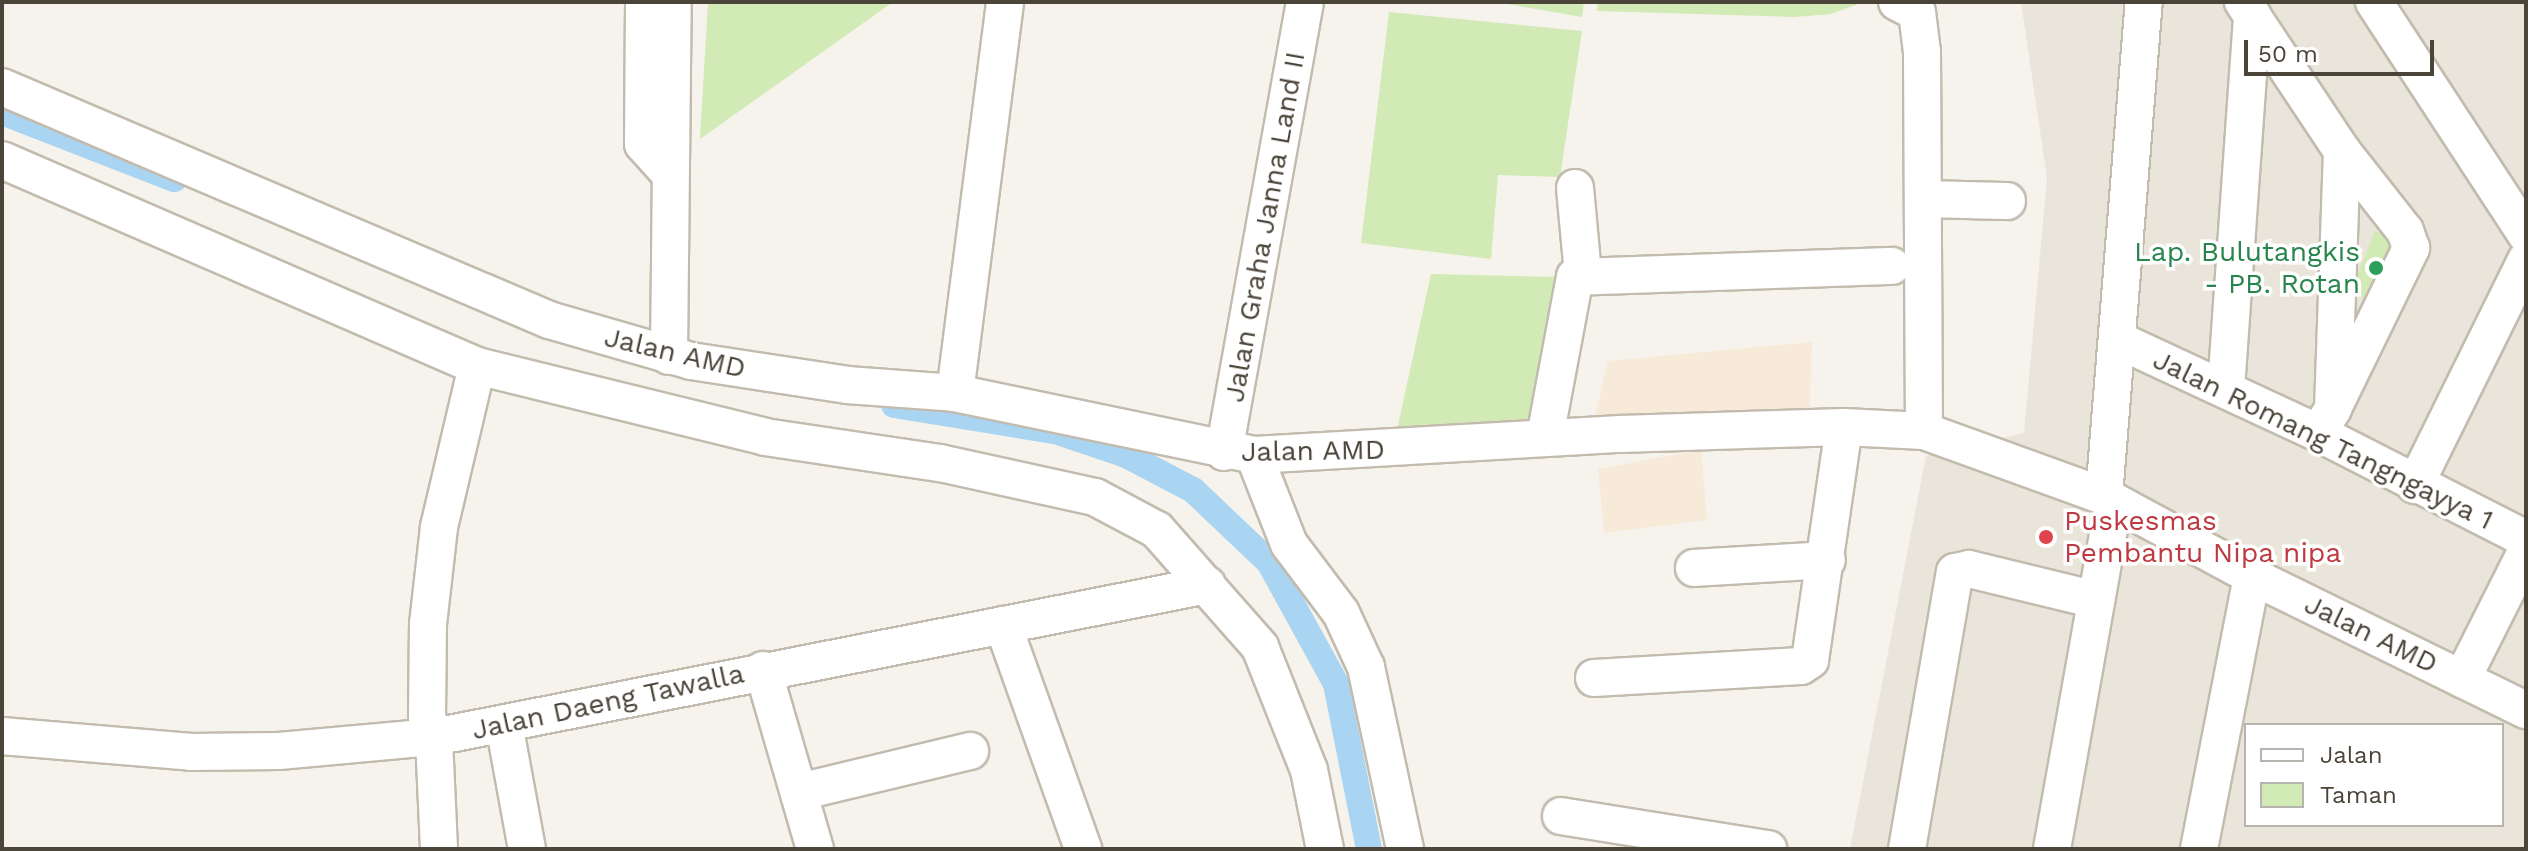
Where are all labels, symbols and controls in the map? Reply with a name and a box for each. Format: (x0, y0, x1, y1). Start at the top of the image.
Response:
scale bar (2248, 24, 2438, 74)
text: 50 m (2258, 40, 2318, 68)
street label: Jalan Graha Janna Land II (1217, 48, 1313, 406)
place label: Lap. Bulutangkis - PB. Rotan (2134, 235, 2360, 301)
marker: Lap. Bulutangkis - PB. Rotan (2367, 259, 2385, 277)
street label: Jalan AMD (601, 320, 749, 386)
street label: Jalan Romang Tangngayya 1 (2147, 342, 2499, 538)
street label: Jalan AMD (1240, 433, 1386, 469)
place label: Puskesmas Pembantu Nipa nipa (2064, 504, 2342, 570)
marker: Puskesmas Pembantu Nipa nipa (2035, 526, 2057, 548)
street label: Jalan AMD (2298, 587, 2444, 681)
street label: Jalan Daeng Tawalla (469, 657, 747, 747)
legend (2244, 723, 2504, 827)
text: Jalan (2320, 741, 2383, 769)
text: Taman (2320, 781, 2397, 809)

